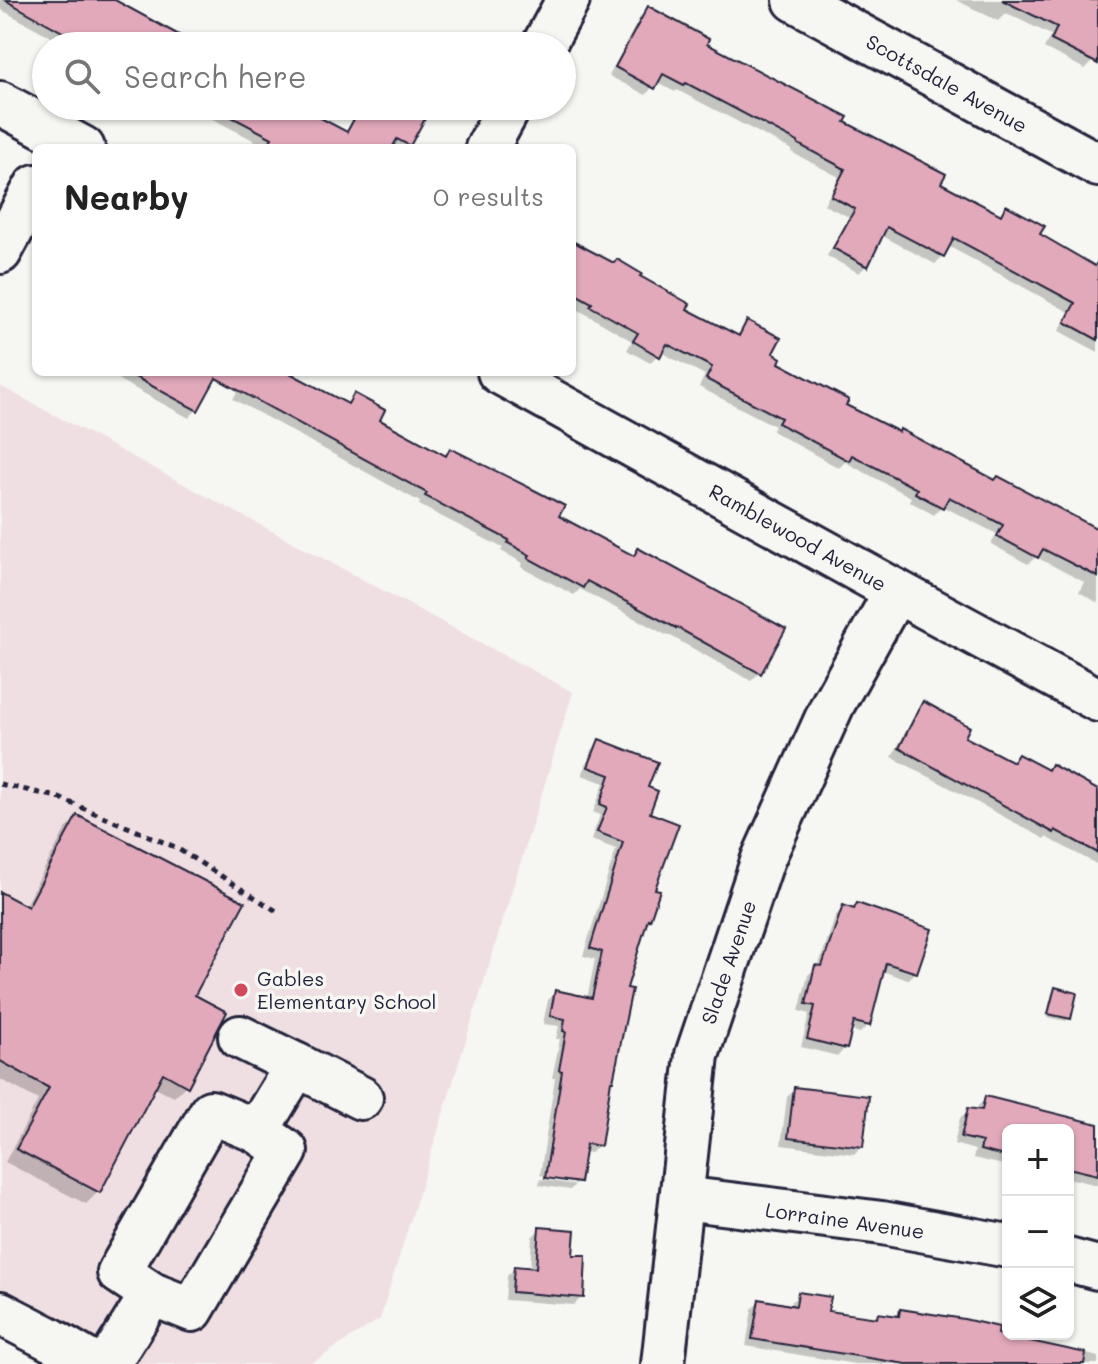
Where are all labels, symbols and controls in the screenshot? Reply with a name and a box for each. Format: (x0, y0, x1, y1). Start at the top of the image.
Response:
street label: Scottsdale Avenue (862, 28, 1032, 138)
search box (32, 32, 576, 120)
icon: search (60, 54, 104, 98)
text: Search here (124, 56, 307, 96)
text: Nearby (64, 174, 189, 219)
text: 0 results (433, 179, 544, 213)
street label: Ramblewood Avenue (705, 477, 891, 597)
street label: Slade Avenue (695, 897, 761, 1027)
place label: Gables Elementary School (257, 965, 436, 1014)
marker: Gables Elementary School (232, 981, 250, 999)
map controls (1002, 1124, 1074, 1340)
button: + (1002, 1124, 1074, 1196)
street label: Lorraine Avenue (764, 1196, 926, 1244)
button: − (1002, 1196, 1074, 1268)
button: layers (1002, 1268, 1074, 1340)

